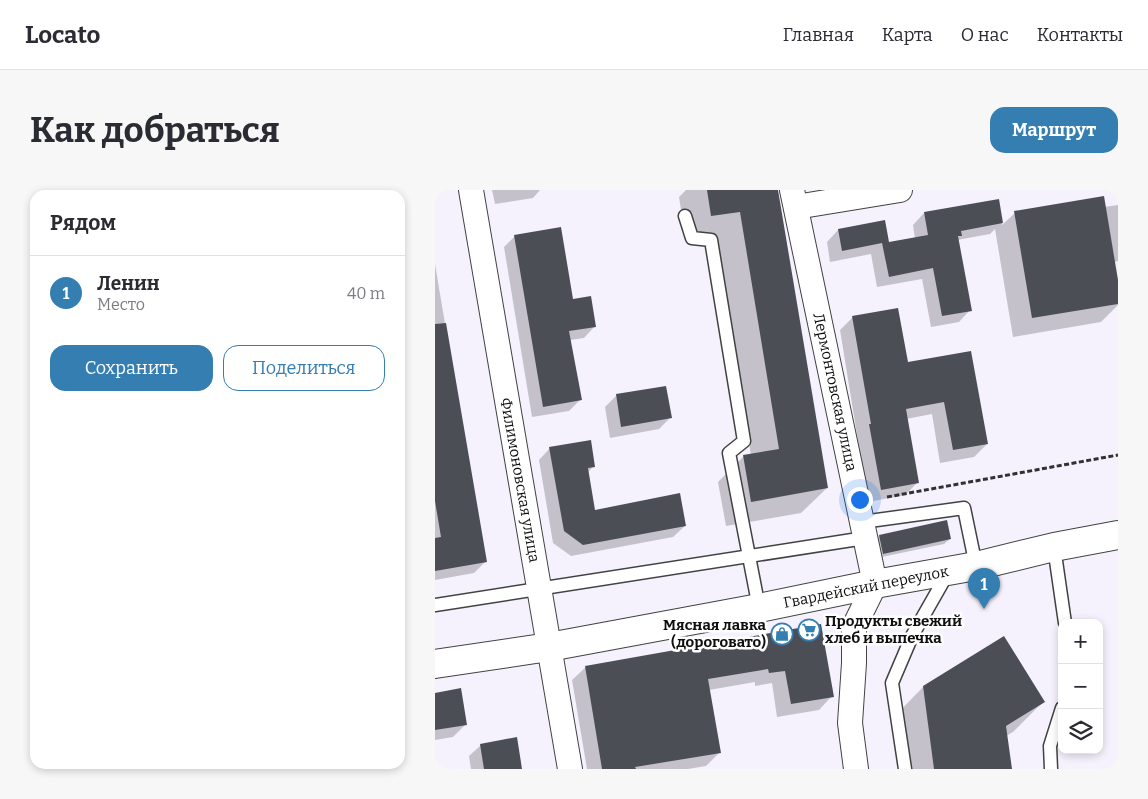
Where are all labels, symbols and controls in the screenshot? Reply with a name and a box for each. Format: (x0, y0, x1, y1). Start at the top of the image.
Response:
text: Locato (25, 21, 100, 49)
text: Главная (783, 24, 854, 46)
text: Карта (882, 24, 933, 46)
text: О нас (961, 24, 1009, 46)
text: Контакты (1037, 24, 1123, 46)
button: Маршрут (990, 107, 1118, 153)
text: Как добраться (30, 109, 280, 151)
text: Рядом (50, 210, 116, 236)
text: Ленин (97, 272, 160, 295)
text: 1 (63, 284, 69, 303)
text: 40 m (347, 284, 385, 303)
text: Место (97, 295, 145, 314)
street label: Лермонтовская улица (809, 311, 861, 473)
button: Сохранить (50, 345, 213, 391)
button: Поделиться (223, 345, 385, 391)
street label: Филимоновская улица (497, 396, 543, 564)
your location (847, 487, 873, 513)
street label: Гвардейский переулок (782, 562, 950, 612)
pin: 1 (968, 568, 1000, 609)
place label: Продукты свежий хлеб и выпечка (825, 612, 962, 647)
place label: Мясная лавка (дороговато) (663, 616, 767, 651)
supermarket icon: Продукты свежий хлеб и выпечка (797, 618, 821, 642)
map controls (1058, 619, 1103, 754)
button: + (1058, 619, 1103, 664)
shop icon: Мясная лавка (дороговато) (770, 622, 794, 646)
button: − (1058, 664, 1103, 709)
button: layers (1058, 709, 1103, 754)

